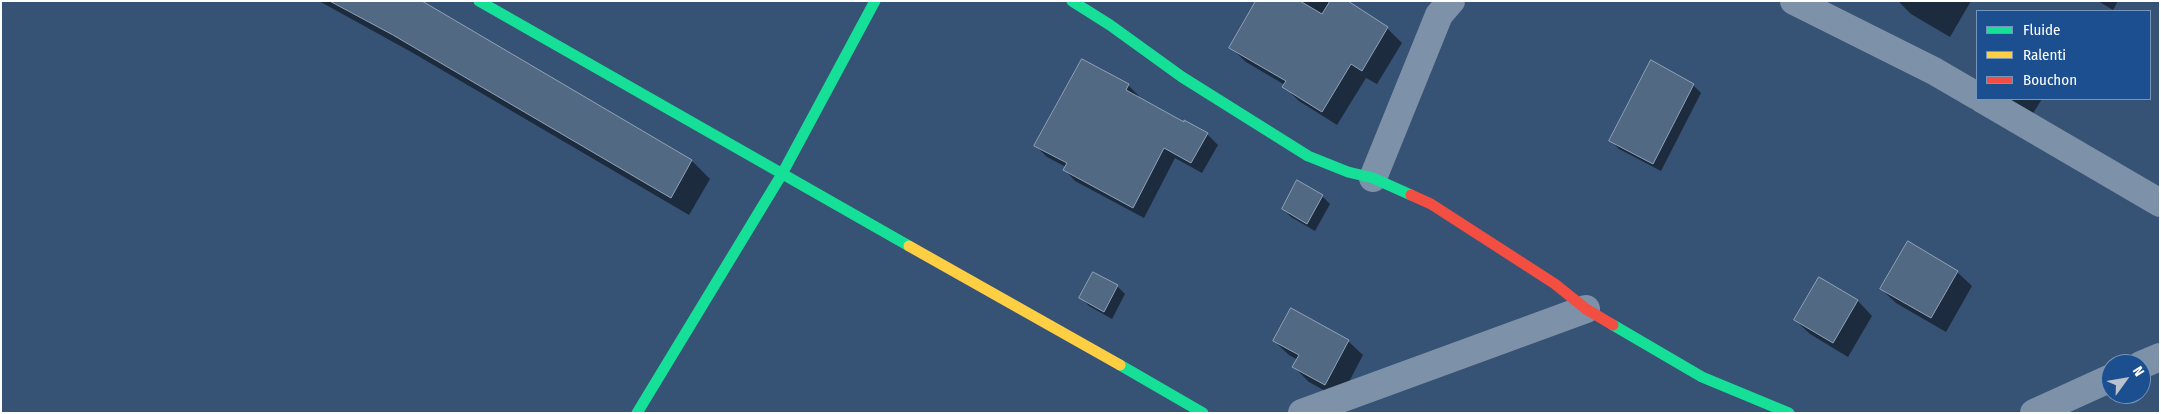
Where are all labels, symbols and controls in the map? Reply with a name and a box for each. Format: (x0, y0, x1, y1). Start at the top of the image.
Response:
legend (1976, 10, 2151, 100)
text: Fluide (2023, 21, 2060, 39)
text: Ralenti (2023, 46, 2066, 64)
text: Bouchon (2023, 71, 2077, 89)
north arrow (2101, 354, 2151, 404)
text: N (2129, 363, 2148, 379)

